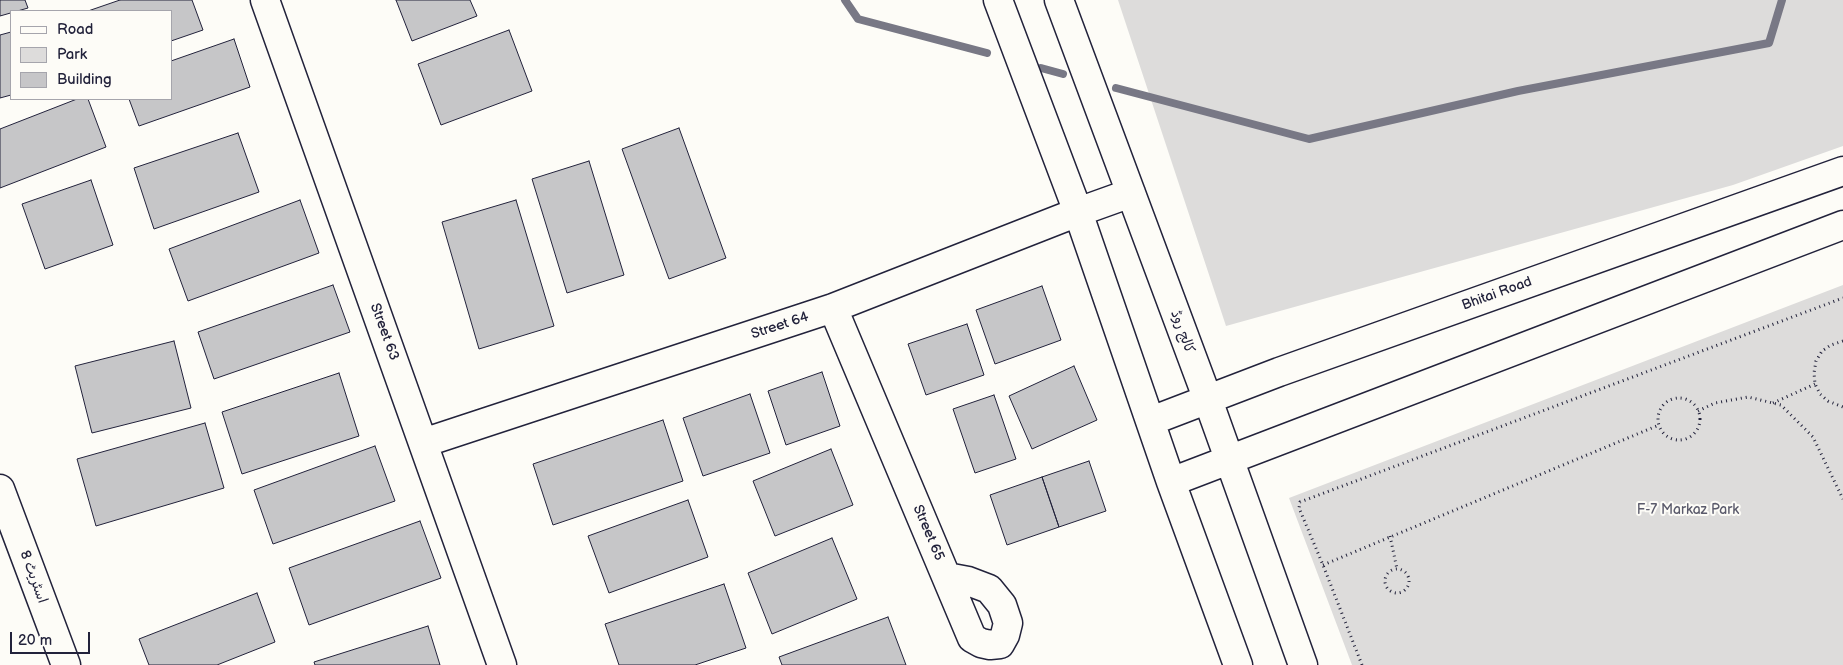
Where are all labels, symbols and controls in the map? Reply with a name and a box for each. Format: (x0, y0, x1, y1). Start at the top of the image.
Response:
legend (10, 10, 172, 100)
text: Road (57, 20, 93, 39)
text: Park (57, 45, 87, 64)
text: Building (57, 70, 112, 89)
street label: Bhitai Road (1460, 274, 1534, 314)
street label: Street 63 (366, 301, 402, 363)
street label: کالج روڈ (1166, 308, 1198, 356)
street label: Street 64 (749, 309, 811, 343)
park label: F-7 Markaz Park (1637, 502, 1739, 518)
street label: Street 65 (909, 503, 947, 563)
street label: اسٹریٹ 8 (16, 548, 50, 606)
scale bar (12, 622, 92, 654)
text: 20 m (18, 631, 52, 650)

